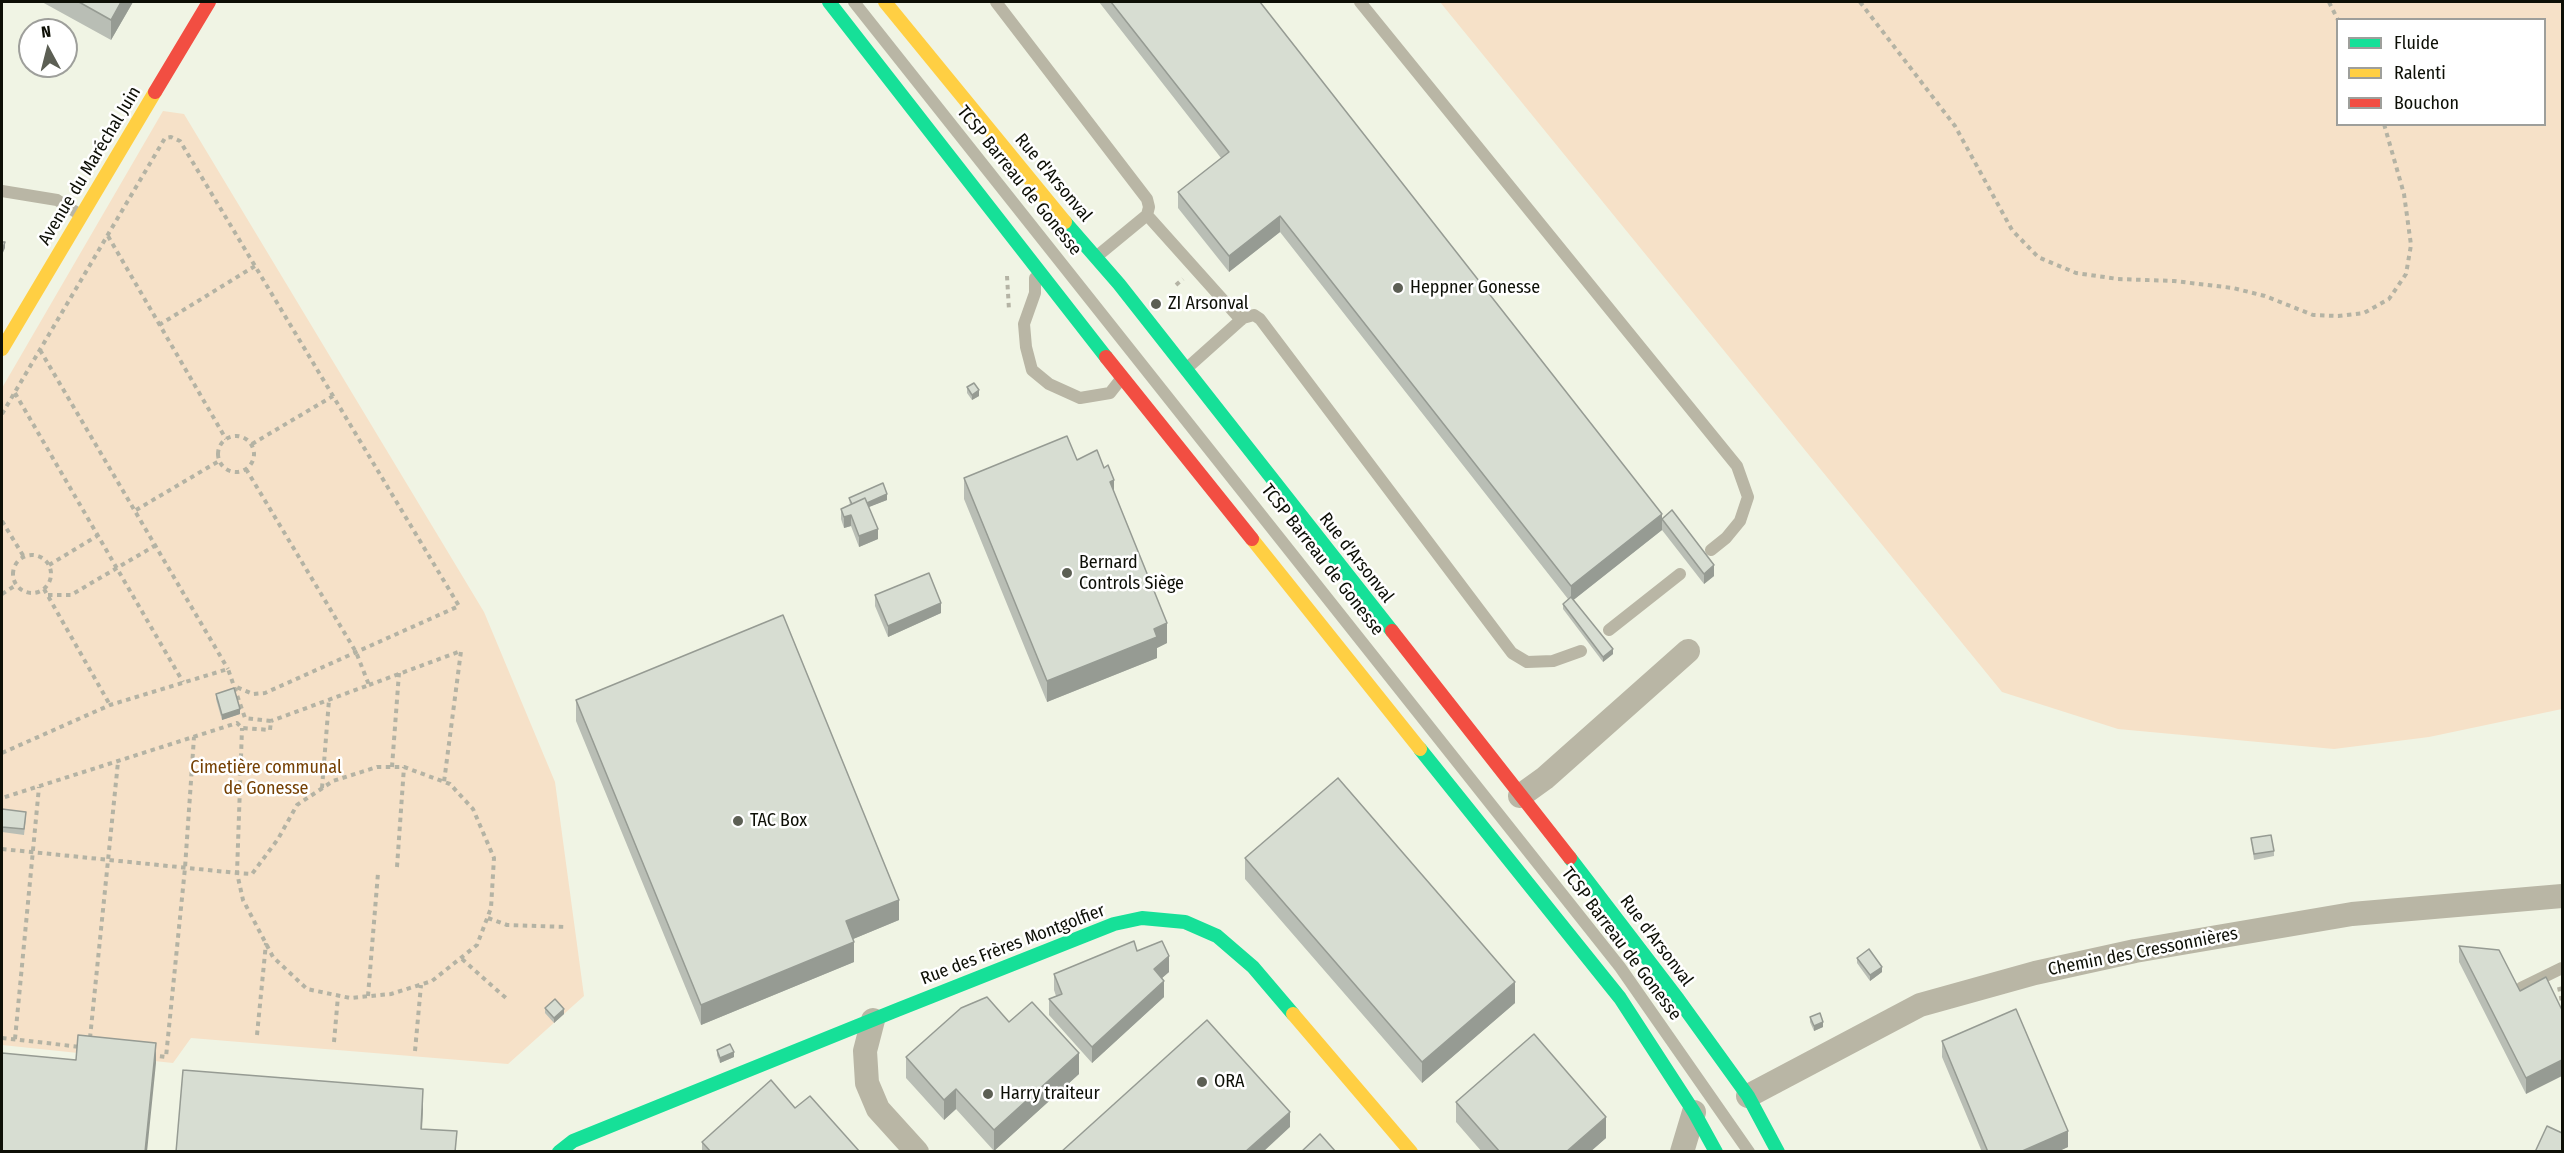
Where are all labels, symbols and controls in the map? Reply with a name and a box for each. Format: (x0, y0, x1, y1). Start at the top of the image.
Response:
north arrow (18, 18, 78, 78)
legend (2336, 18, 2546, 126)
text: N (40, 22, 52, 42)
text: Fluide (2394, 32, 2439, 54)
text: Ralenti (2394, 62, 2446, 84)
street label: Avenue du Maréchal Juin (34, 83, 146, 249)
text: Bouchon (2394, 92, 2459, 114)
street label: TCSP Barreau de Gonesse (952, 102, 1086, 260)
street label: Rue d'Arsonval (1010, 130, 1096, 226)
place label: Heppner Gonesse (1410, 277, 1540, 299)
marker: Heppner Gonesse (1391, 281, 1405, 295)
place label: ZI Arsonval (1168, 293, 1249, 315)
marker: ZI Arsonval (1149, 297, 1163, 311)
street label: TCSP Barreau de Gonesse (1256, 480, 1388, 640)
street label: Rue d'Arsonval (1314, 509, 1398, 607)
place label: Bernard Controls Siège (1079, 552, 1184, 594)
marker: Bernard Controls Siège (1060, 566, 1074, 580)
park label: Cimetière communal de Gonesse (190, 757, 342, 800)
place label: TAC Box (750, 810, 807, 832)
marker: TAC Box (731, 814, 745, 828)
street label: TCSP Barreau de Gonesse (1556, 863, 1686, 1025)
street label: Rue d'Arsonval (1615, 891, 1697, 991)
street label: Rue des Frères Montgolfier (918, 900, 1108, 990)
street label: Chemin des Cressonnières (2046, 923, 2240, 981)
place label: ORA (1214, 1071, 1245, 1093)
marker: ORA (1195, 1075, 1209, 1089)
place label: Harry traiteur (1000, 1083, 1100, 1105)
marker: Harry traiteur (981, 1087, 995, 1101)

